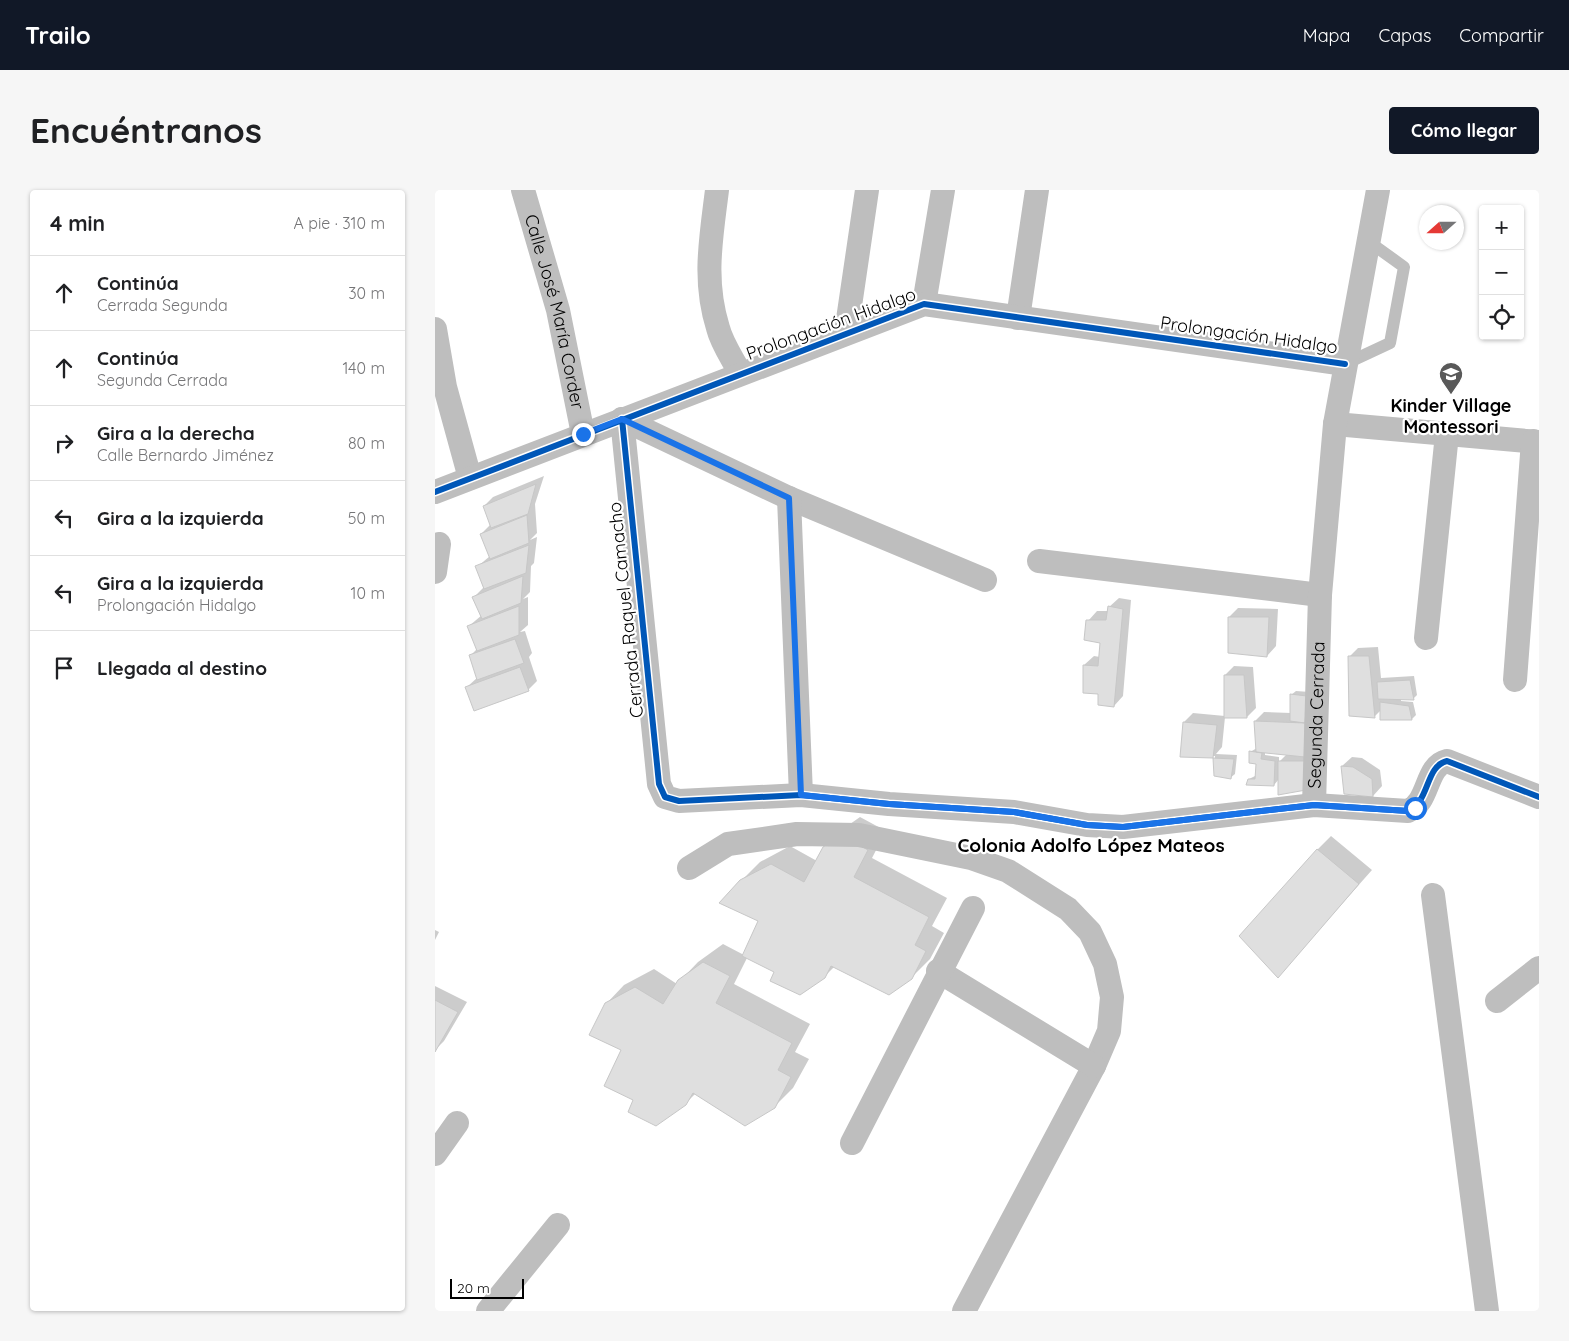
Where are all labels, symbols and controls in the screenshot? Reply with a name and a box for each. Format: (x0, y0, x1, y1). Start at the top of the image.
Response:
text: Trailo (25, 20, 91, 50)
text: Mapa (1303, 24, 1350, 47)
text: Capas (1378, 24, 1431, 47)
text: Compartir (1459, 24, 1544, 47)
button: Cómo llegar (1389, 107, 1539, 154)
text: Encuéntranos (30, 108, 262, 152)
north arrow (1419, 205, 1464, 250)
map controls (1479, 205, 1524, 340)
button: + (1479, 205, 1524, 250)
text: 4 min (50, 210, 105, 236)
street label: Calle José María Corder (520, 211, 590, 411)
text: A pie · 310 m (293, 213, 385, 233)
button: − (1479, 250, 1524, 295)
text: Continúa (97, 271, 179, 295)
icon: ahead (50, 279, 78, 307)
street label: Prolongación Hidalgo (743, 282, 919, 365)
text: 30 m (348, 283, 385, 303)
text: Cerrada Segunda (97, 295, 228, 315)
button: locate (1479, 295, 1524, 340)
street label: Prolongación Hidalgo (1159, 311, 1339, 358)
text: Continúa (97, 346, 179, 370)
icon: ahead (50, 354, 78, 382)
text: 140 m (342, 358, 385, 378)
school or university icon: Kinder Village Montessori (1438, 361, 1464, 395)
text: Segunda Cerrada (97, 370, 228, 390)
place label: Kinder Village Montessori (1391, 394, 1511, 438)
text: Gira a la derecha (97, 421, 255, 445)
route end (572, 423, 595, 446)
icon: right (50, 429, 78, 457)
text: 80 m (348, 433, 385, 453)
text: Calle Bernardo Jiménez (97, 445, 274, 465)
street label: Cerrada Raquel Camacho (603, 501, 648, 719)
icon: left (50, 504, 78, 532)
text: Gira a la izquierda (97, 506, 264, 530)
text: 50 m (348, 508, 385, 528)
text: Gira a la izquierda (97, 571, 264, 595)
icon: left (50, 579, 78, 607)
text: 10 m (351, 583, 385, 603)
text: Prolongación Hidalgo (97, 595, 256, 615)
street label: Segunda Cerrada (1302, 641, 1330, 789)
icon: arrive (50, 654, 78, 682)
text: Llegada al destino (97, 656, 267, 680)
route start (1404, 797, 1427, 820)
district label: Colonia Adolfo López Mateos (957, 833, 1225, 857)
scale bar (450, 1276, 524, 1299)
text: 20 m (457, 1279, 490, 1297)

